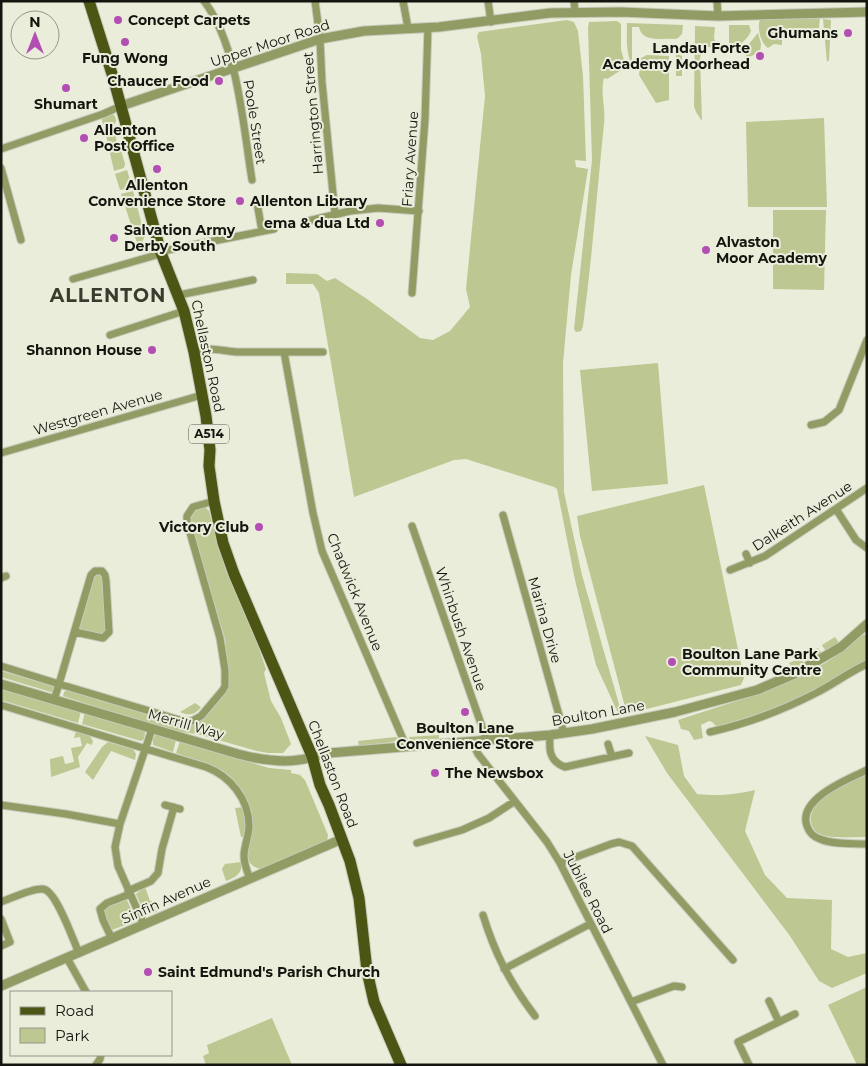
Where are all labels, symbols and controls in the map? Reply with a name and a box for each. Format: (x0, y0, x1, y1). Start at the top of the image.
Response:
north arrow (10, 10, 60, 60)
place label: Concept Carpets (128, 11, 251, 29)
text: N (29, 13, 41, 31)
marker: Concept Carpets (112, 14, 124, 26)
street label: Upper Moor Road (208, 15, 332, 71)
place label: Ghumans (767, 24, 839, 42)
marker: Ghumans (842, 27, 854, 39)
marker: Fung Wong (119, 36, 131, 48)
place label: Landau Forte Academy Moorhead (602, 39, 750, 73)
place label: Fung Wong (82, 49, 168, 67)
marker: Landau Forte Academy Moorhead (754, 50, 766, 62)
street label: Harrington Street (299, 51, 327, 175)
place label: Chaucer Food (107, 72, 209, 90)
marker: Chaucer Food (213, 75, 225, 87)
street label: Poole Street (239, 78, 271, 166)
marker: Shumart (60, 82, 72, 94)
place label: Shumart (34, 95, 98, 113)
street label: Friary Avenue (398, 111, 422, 207)
place label: Allenton Post Office (93, 121, 175, 155)
marker: Allenton Post Office (78, 132, 90, 144)
marker: Allenton Convenience Store (151, 163, 163, 175)
place label: Allenton Convenience Store (88, 176, 226, 210)
place label: Allenton Library (249, 192, 368, 210)
marker: Allenton Library (234, 195, 246, 207)
place label: ema & dua Ltd (264, 214, 370, 232)
marker: ema & dua Ltd (374, 217, 386, 229)
place label: Salvation Army Derby South (124, 221, 236, 255)
marker: Salvation Army Derby South (108, 232, 120, 244)
place label: Alvaston Moor Academy (715, 233, 827, 267)
marker: Alvaston Moor Academy (700, 244, 712, 256)
district label: ALLENTON (49, 284, 166, 307)
street label: Chellaston Road (187, 298, 229, 414)
place label: Shannon House (26, 341, 142, 359)
marker: Shannon House (146, 344, 158, 356)
street label: Westgreen Avenue (31, 385, 165, 439)
road number: A514 (189, 424, 229, 444)
street label: Dalkeith Avenue (749, 477, 855, 555)
place label: Victory Club (158, 518, 249, 536)
marker: Victory Club (253, 521, 265, 533)
street label: Chadwick Avenue (323, 530, 387, 654)
street label: Whinbush Avenue (431, 565, 491, 693)
street label: Marina Drive (524, 575, 566, 665)
place label: Boulton Lane Park Community Centre (682, 645, 821, 679)
marker: Boulton Lane Park Community Centre (666, 656, 678, 668)
street label: Boulton Lane (550, 696, 646, 730)
street label: Merrill Way (146, 705, 226, 744)
marker: Boulton Lane Convenience Store (459, 706, 471, 718)
street label: Chellaston Road (304, 717, 362, 831)
place label: Boulton Lane Convenience Store (396, 719, 534, 753)
place label: The Newsbox (445, 764, 544, 782)
marker: The Newsbox (429, 767, 441, 779)
street label: Jubilee Road (559, 847, 617, 936)
street label: Sinfin Avenue (118, 872, 214, 928)
place label: Saint Edmund's Parish Church (158, 963, 380, 981)
marker: Saint Edmund's Parish Church (142, 966, 154, 978)
legend (10, 991, 172, 1056)
text: Road (55, 1001, 94, 1020)
text: Park (55, 1026, 89, 1045)

